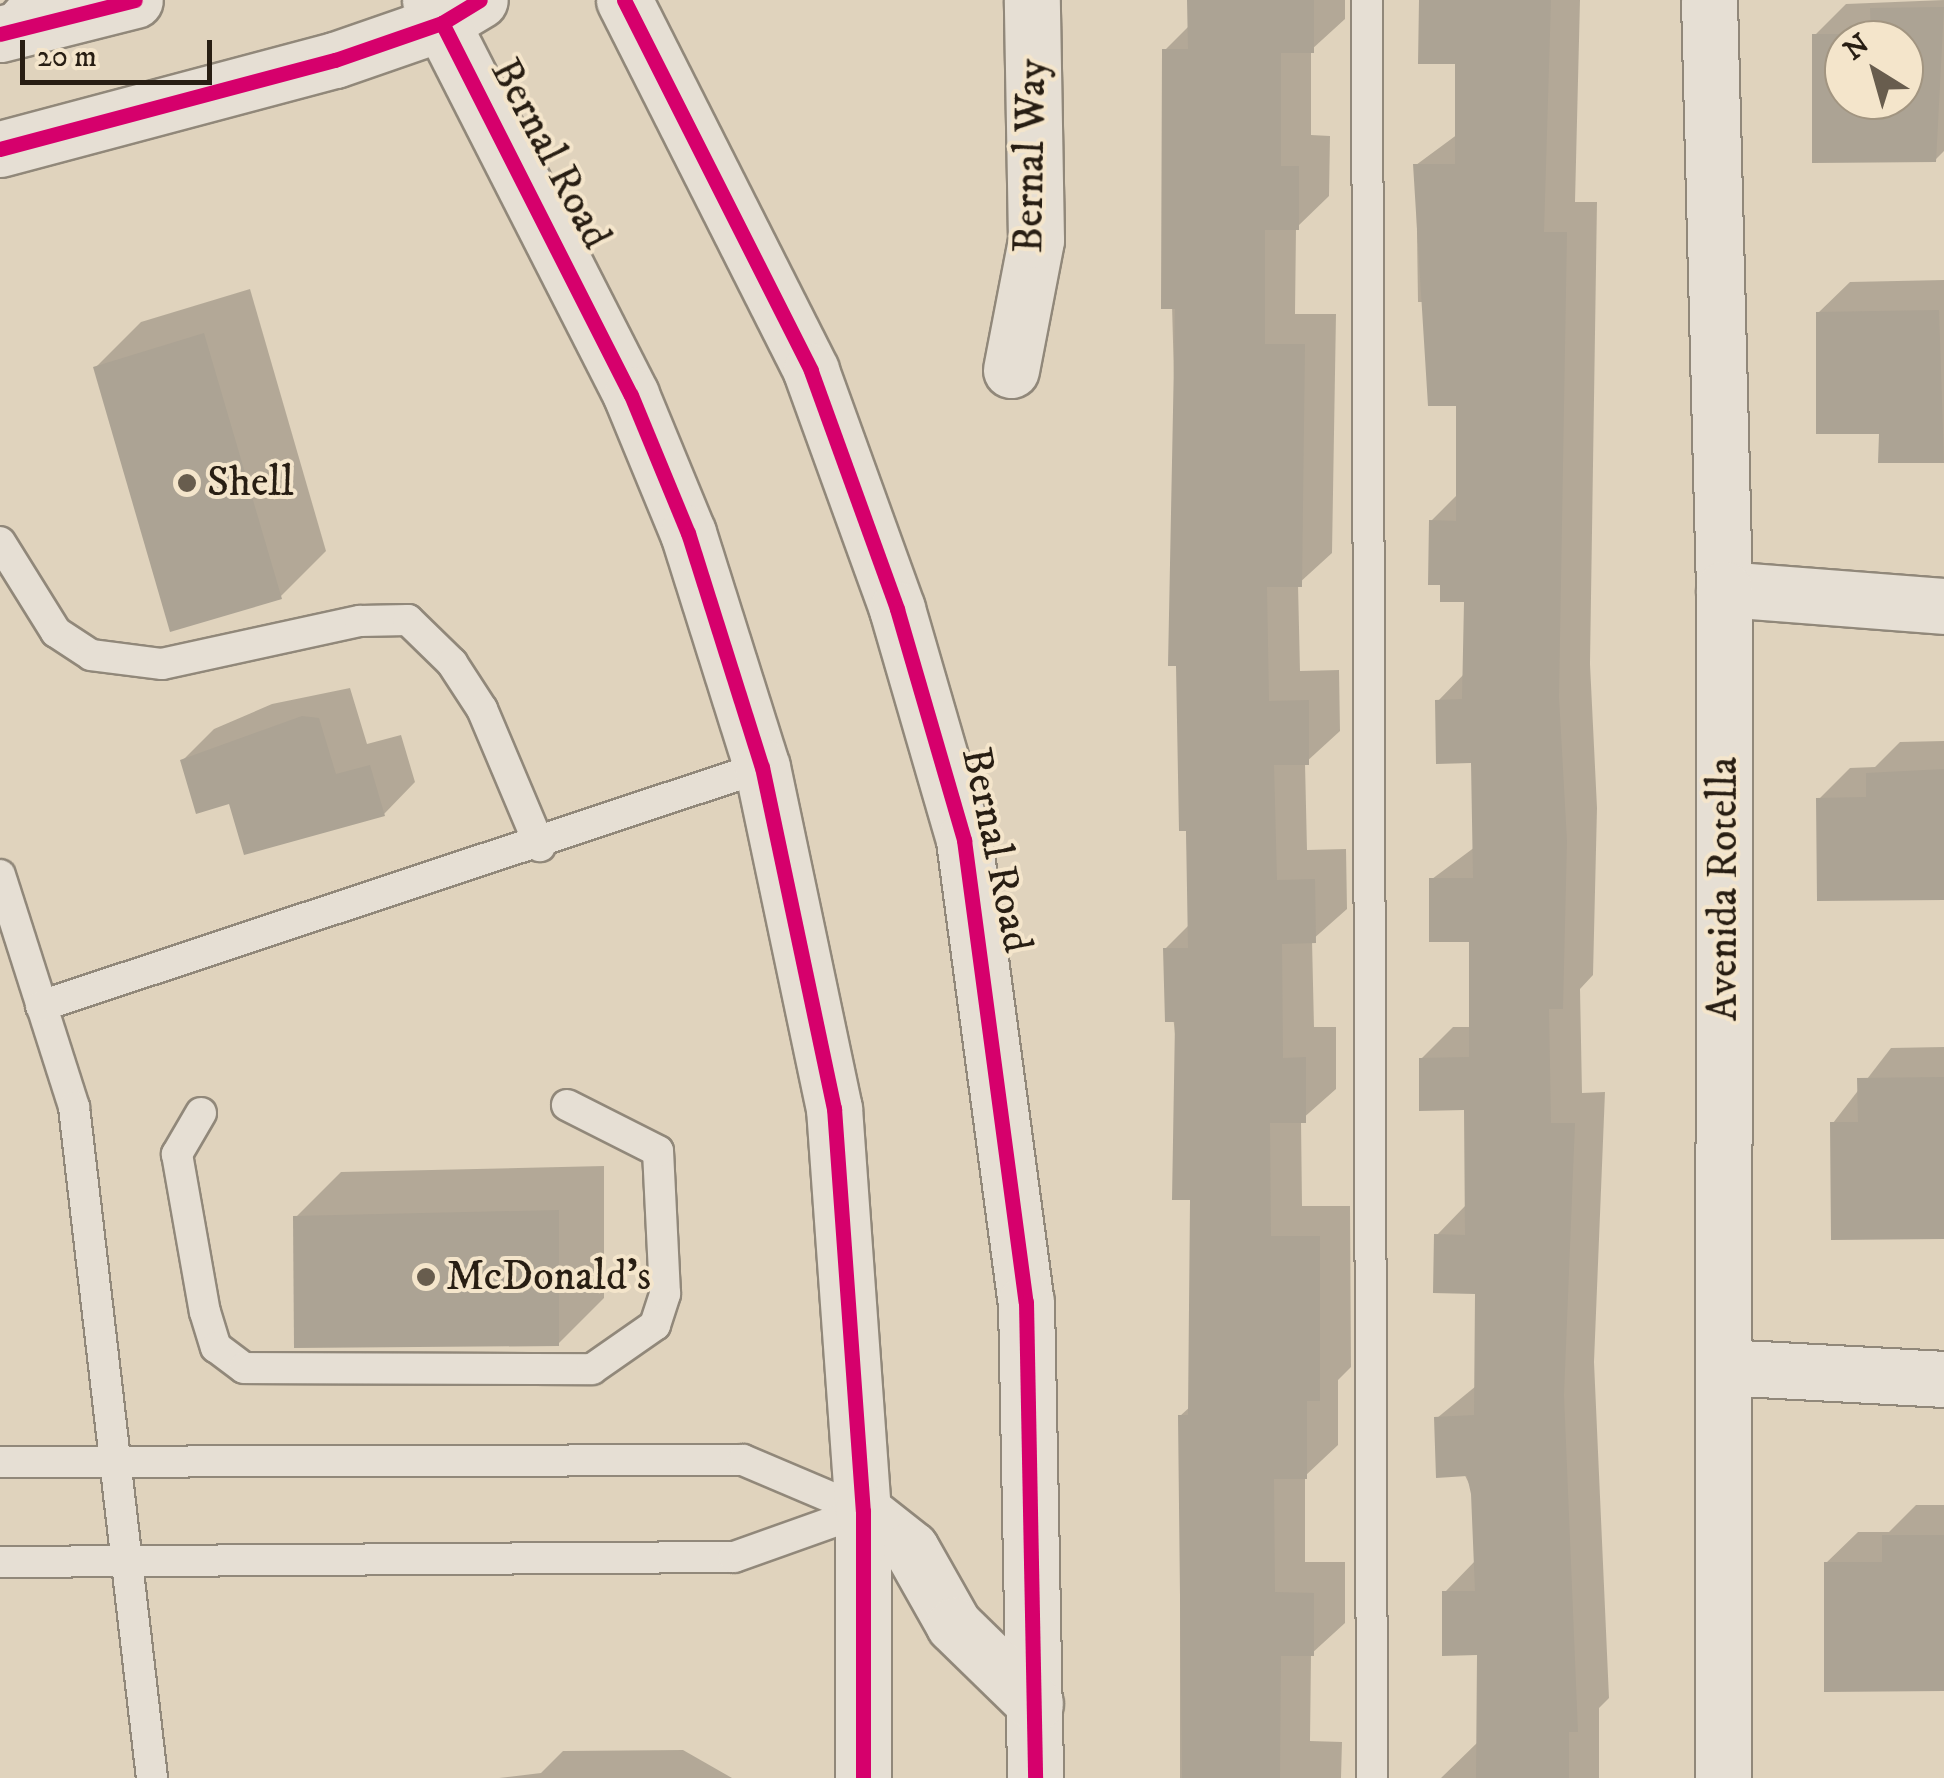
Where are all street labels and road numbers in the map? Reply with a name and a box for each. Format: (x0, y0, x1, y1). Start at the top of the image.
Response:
street label: Bernal Road (479, 50, 621, 258)
street label: Bernal Way (1004, 58, 1058, 254)
street label: Bernal Road (950, 743, 1042, 957)
street label: Avenida Rotella (1699, 757, 1749, 1021)

